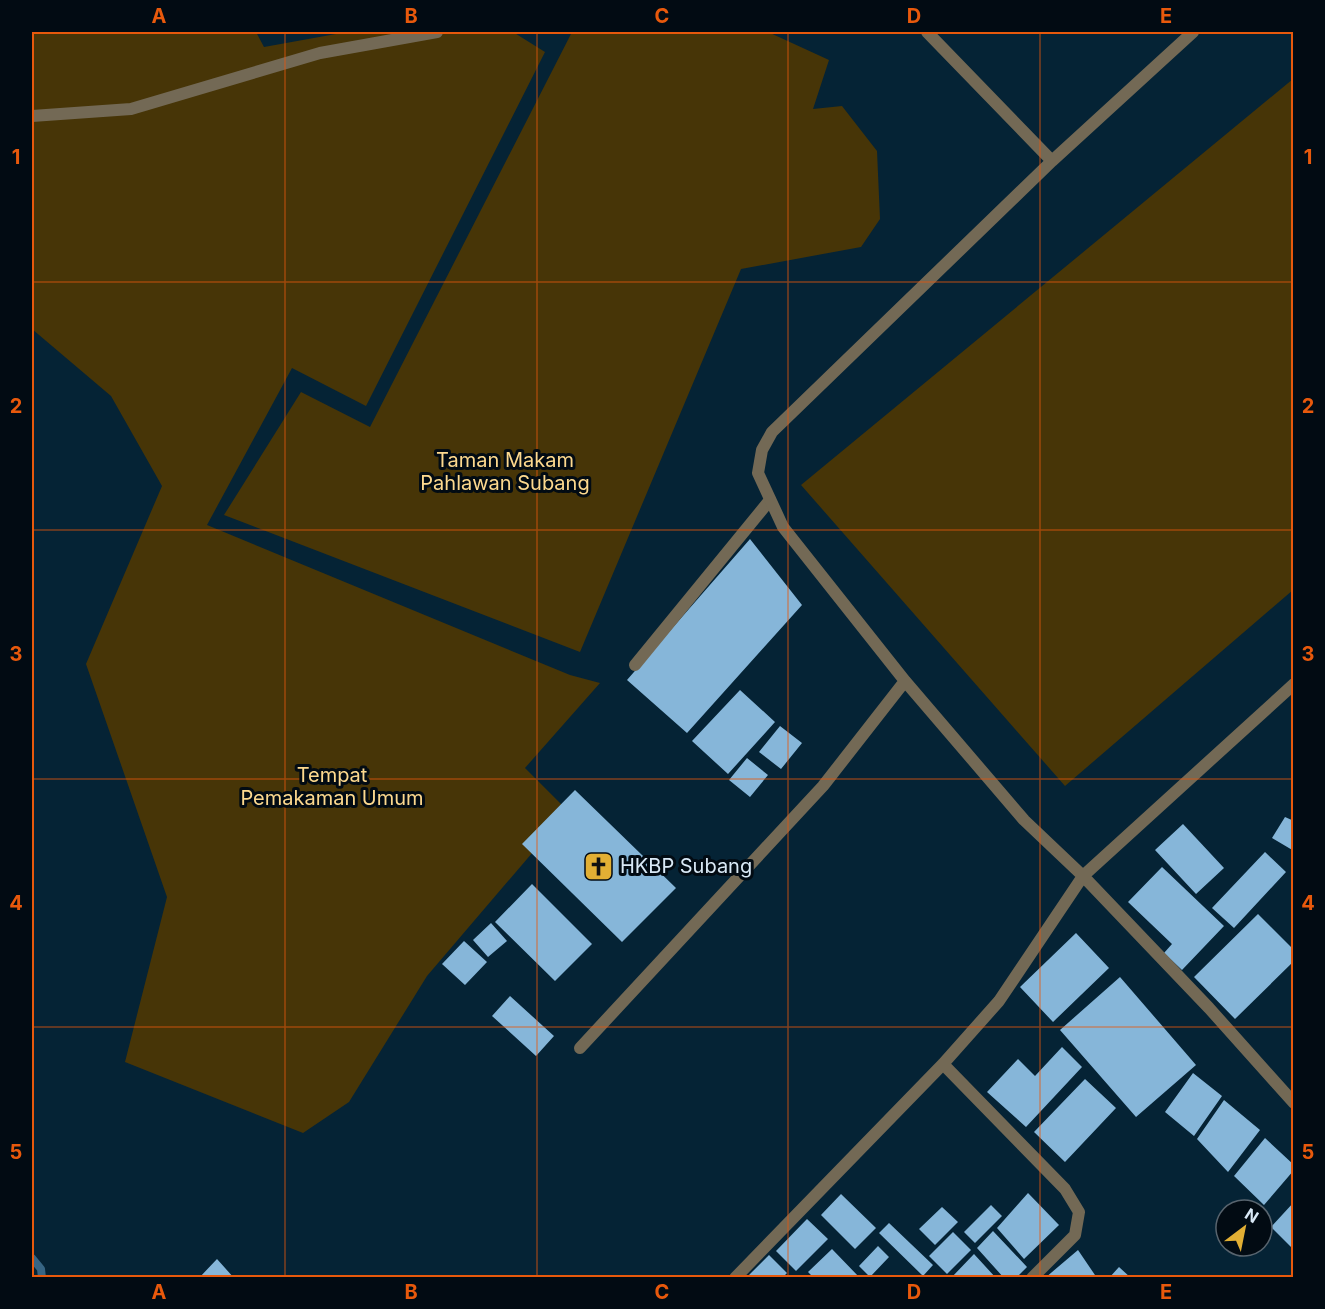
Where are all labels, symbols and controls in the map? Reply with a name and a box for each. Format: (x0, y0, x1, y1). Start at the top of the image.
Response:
text: A (152, 4, 167, 28)
text: B (404, 4, 418, 28)
text: C (655, 4, 669, 28)
text: D (907, 4, 921, 28)
text: E (1160, 4, 1172, 28)
text: 1 (12, 145, 20, 169)
text: 1 (1304, 145, 1312, 169)
text: 2 (10, 394, 22, 418)
text: 2 (1302, 394, 1314, 418)
park label: Taman Makam Pahlawan Subang (420, 448, 590, 495)
text: 3 (10, 642, 22, 666)
text: 3 (1302, 642, 1314, 666)
park label: Tempat Pemakaman Umum (240, 763, 424, 810)
church icon: HKBP Subang (583, 850, 615, 882)
place label: HKBP Subang (620, 854, 752, 878)
text: 4 (9, 891, 23, 915)
text: 4 (1301, 891, 1315, 915)
text: 5 (10, 1140, 22, 1164)
text: 5 (1302, 1140, 1314, 1164)
north arrow (1214, 1198, 1274, 1258)
text: N (1241, 1204, 1262, 1227)
text: A (152, 1280, 167, 1304)
text: B (404, 1280, 418, 1304)
text: C (655, 1280, 669, 1304)
text: D (907, 1280, 921, 1304)
text: E (1160, 1280, 1172, 1304)

